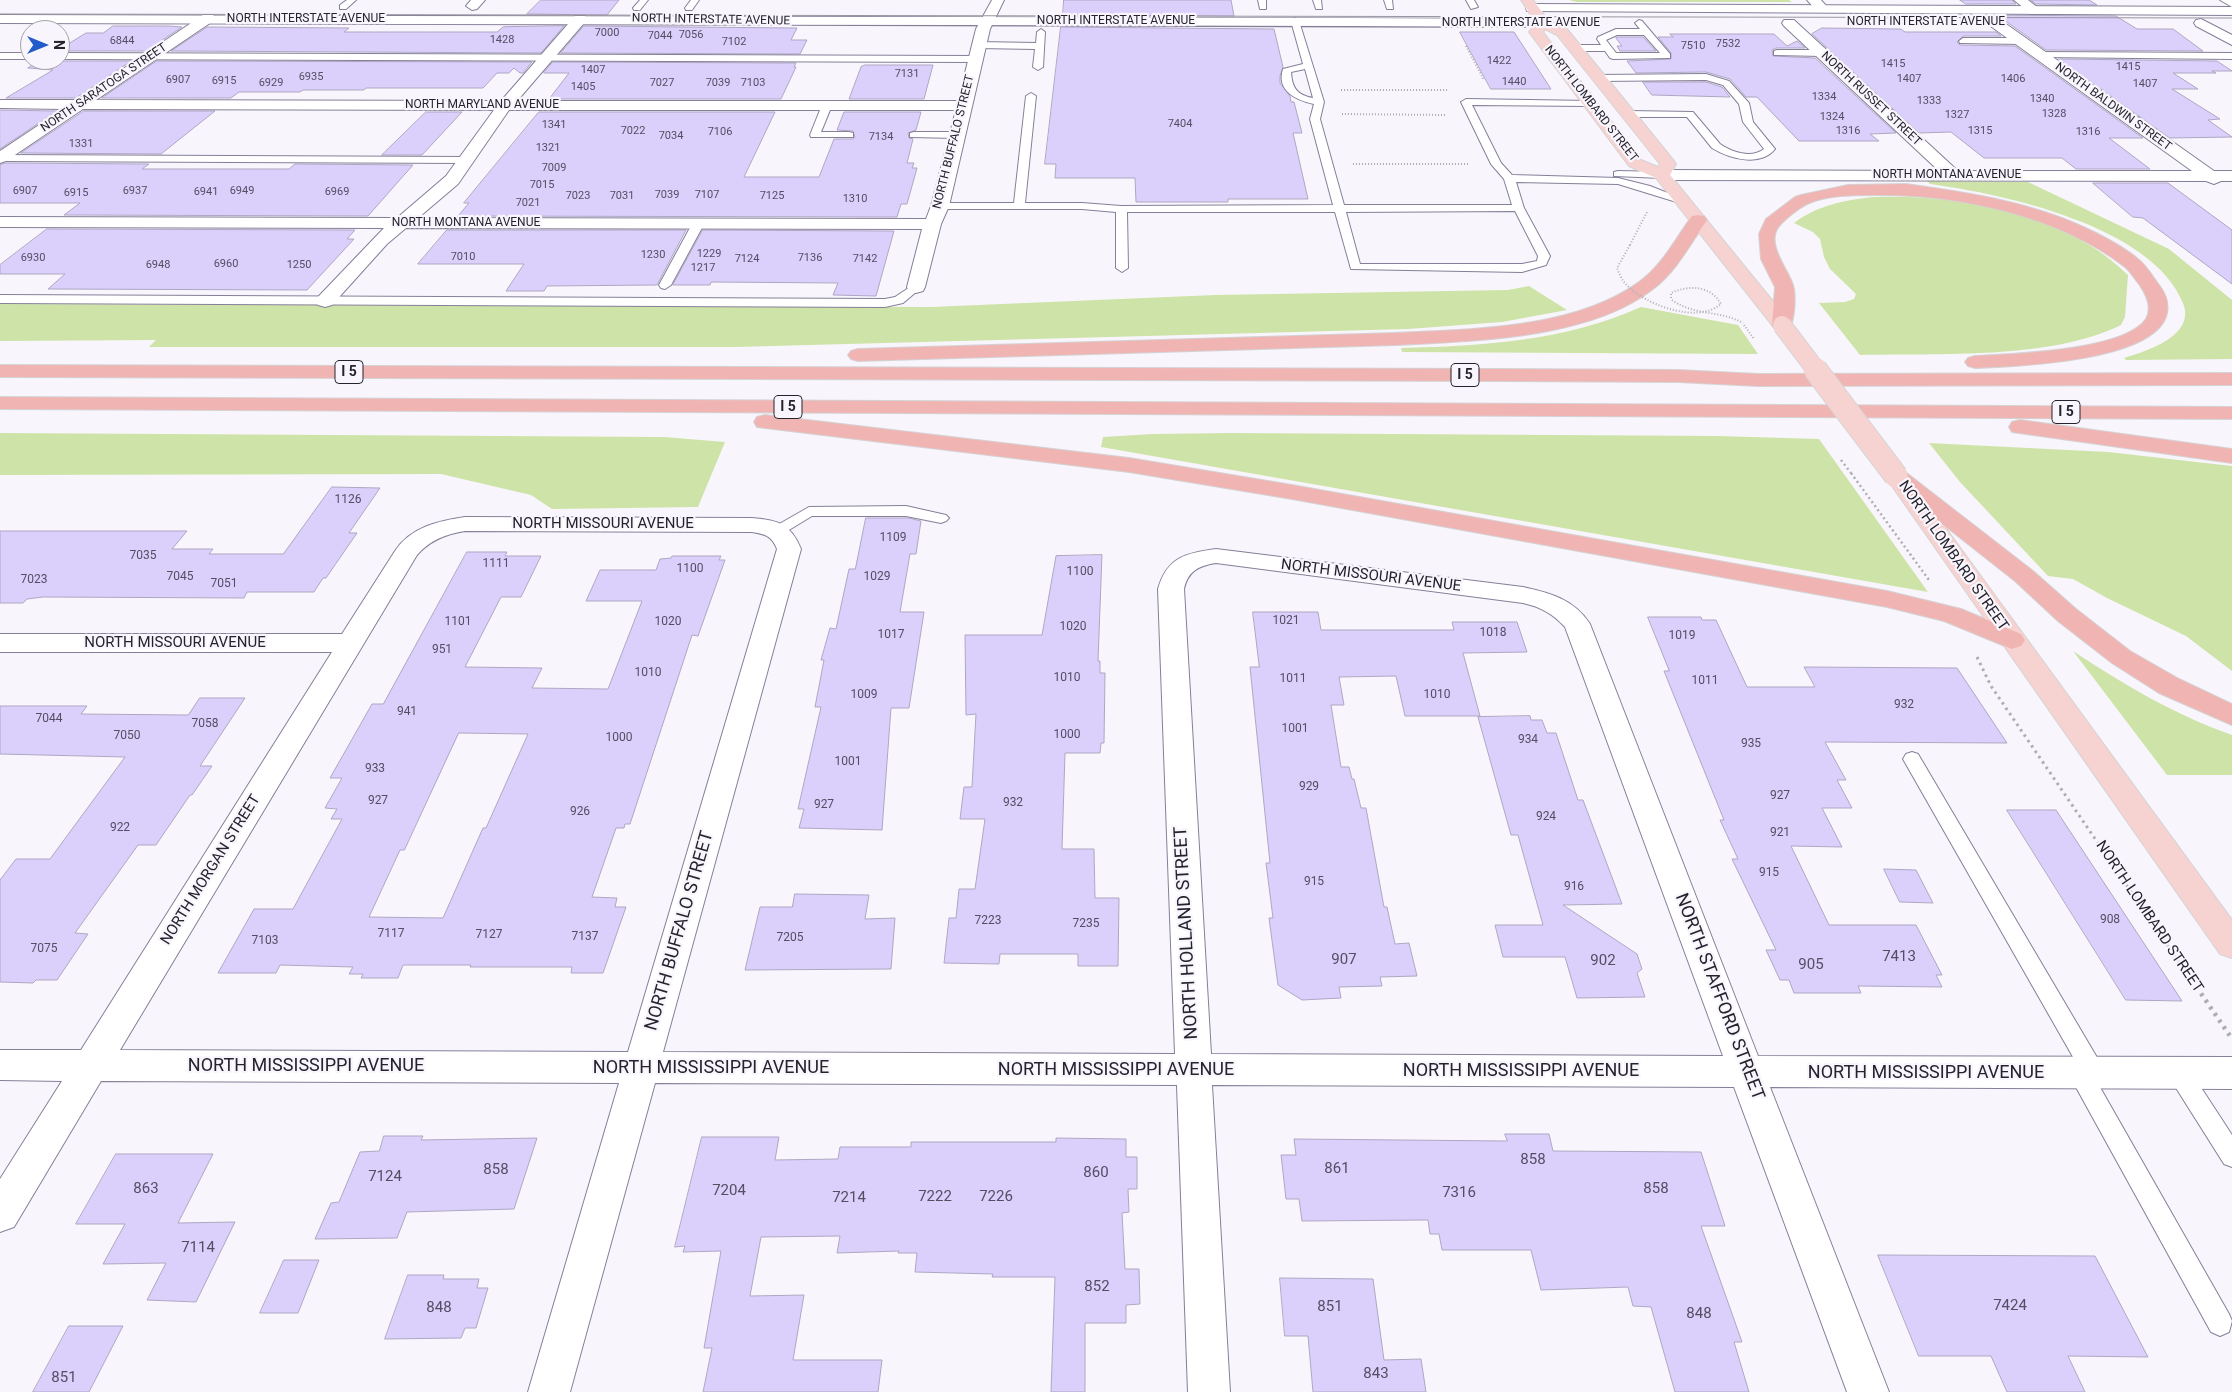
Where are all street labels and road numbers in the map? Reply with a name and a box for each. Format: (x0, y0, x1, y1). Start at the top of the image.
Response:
street label: NORTH INTERSTATE AVENUE (632, 11, 790, 29)
street label: NORTH INTERSTATE AVENUE (227, 12, 385, 26)
street label: NORTH INTERSTATE AVENUE (1037, 14, 1195, 28)
street label: NORTH INTERSTATE AVENUE (1847, 15, 2005, 29)
street label: NORTH INTERSTATE AVENUE (1442, 16, 1600, 30)
street label: NORTH SARATOGA STREET (38, 40, 170, 136)
street label: NORTH LOMBARD STREET (1541, 43, 1641, 165)
street label: NORTH RUSSET STREET (1818, 49, 1924, 149)
street label: NORTH BALDWIN STREET (2052, 60, 2174, 154)
street label: NORTH BUFFALO STREET (930, 73, 978, 211)
street label: NORTH MARYLAND AVENUE (405, 98, 559, 112)
street label: NORTH MONTANA AVENUE (1873, 168, 2021, 182)
street label: NORTH MONTANA AVENUE (392, 216, 540, 230)
road number: I 5 (335, 361, 363, 384)
road number: I 5 (1451, 364, 1479, 386)
road number: I 5 (774, 396, 802, 418)
road number: I 5 (2052, 401, 2080, 424)
street label: NORTH LOMBARD STREET (1894, 477, 2012, 635)
street label: NORTH MISSOURI AVENUE (512, 515, 694, 533)
street label: NORTH MISSOURI AVENUE (1280, 556, 1462, 596)
street label: NORTH MISSOURI AVENUE (84, 634, 266, 652)
street label: NORTH MORGAN STREET (157, 792, 265, 948)
street label: NORTH HOLLAND STREET (1171, 826, 1203, 1040)
street label: NORTH BUFFALO STREET (641, 829, 719, 1033)
street label: NORTH LOMBARD STREET (2091, 838, 2207, 996)
street label: NORTH STAFFORD STREET (1670, 891, 1768, 1103)
street label: NORTH MISSISSIPPI AVENUE (188, 1055, 424, 1077)
street label: NORTH MISSISSIPPI AVENUE (593, 1057, 829, 1079)
street label: NORTH MISSISSIPPI AVENUE (998, 1059, 1234, 1081)
street label: NORTH MISSISSIPPI AVENUE (1403, 1060, 1639, 1082)
street label: NORTH MISSISSIPPI AVENUE (1808, 1062, 2044, 1084)

